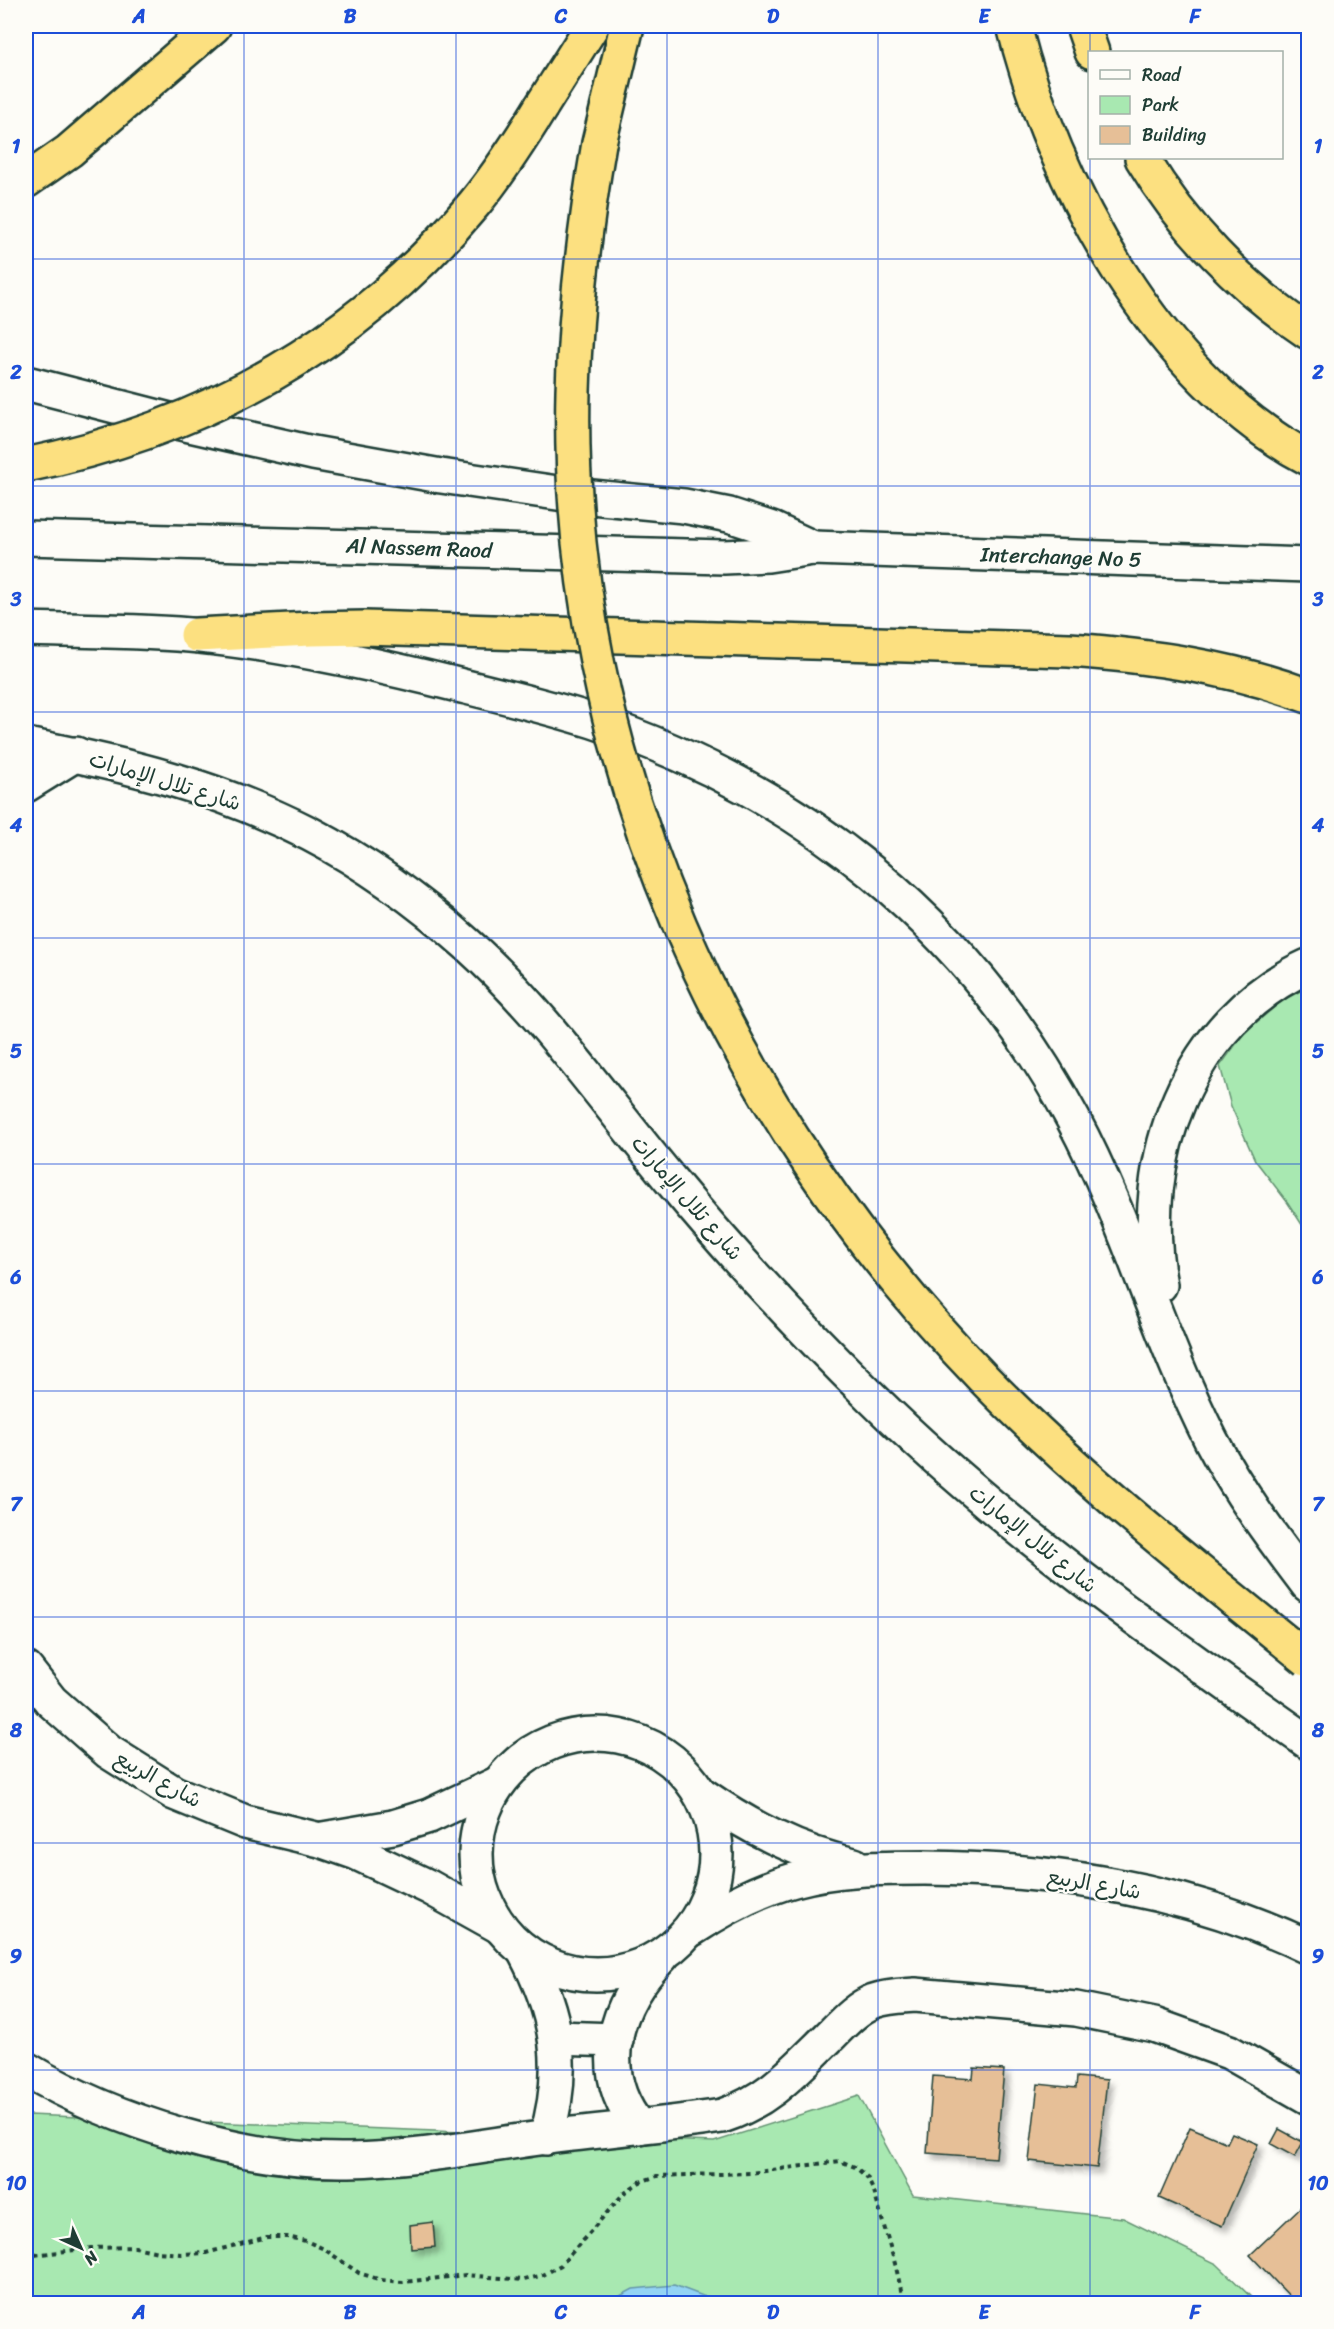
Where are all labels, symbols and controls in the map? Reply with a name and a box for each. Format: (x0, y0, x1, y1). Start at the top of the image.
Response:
text: A (131, 0, 146, 34)
text: B (344, 0, 357, 34)
text: C (554, 0, 568, 34)
text: D (767, 0, 780, 34)
text: E (978, 0, 991, 34)
text: F (1189, 0, 1202, 34)
legend (1088, 51, 1283, 159)
text: Road (1142, 59, 1182, 91)
text: Park (1142, 89, 1179, 121)
text: Building (1142, 119, 1206, 151)
text: 1 (12, 129, 21, 164)
text: 1 (1314, 129, 1323, 164)
text: 2 (9, 355, 22, 390)
text: 2 (1311, 355, 1324, 390)
street label: Al Nassem Raod (344, 526, 495, 570)
street label: Interchange No 5 (979, 535, 1142, 579)
text: 3 (10, 582, 22, 617)
text: 3 (1312, 582, 1324, 617)
street label: شارع تلال الإمارات (84, 740, 246, 822)
text: 4 (9, 808, 23, 843)
text: 4 (1311, 808, 1325, 843)
text: 5 (10, 1034, 22, 1069)
text: 5 (1312, 1034, 1324, 1069)
street label: شارع تلال الإمارات (621, 1126, 753, 1270)
text: 6 (9, 1260, 22, 1295)
text: 6 (1311, 1260, 1324, 1295)
street label: شارع تلال الإمارات (960, 1475, 1106, 1603)
text: 7 (10, 1487, 23, 1522)
text: 7 (1312, 1487, 1325, 1522)
text: 8 (9, 1713, 23, 1748)
text: 8 (1311, 1713, 1325, 1748)
street label: شارع الربيع (107, 1739, 209, 1819)
street label: شارع الربيع (1044, 1857, 1144, 1911)
text: 9 (10, 1939, 22, 1974)
text: 9 (1312, 1939, 1324, 1974)
text: 10 (5, 2166, 27, 2201)
text: 10 (1307, 2166, 1329, 2201)
north arrow (51, 2218, 111, 2278)
text: N (76, 2243, 106, 2273)
text: A (131, 2295, 146, 2329)
text: B (344, 2295, 357, 2329)
text: C (554, 2295, 568, 2329)
text: D (767, 2295, 780, 2329)
text: E (978, 2295, 991, 2329)
text: F (1189, 2295, 1202, 2329)

